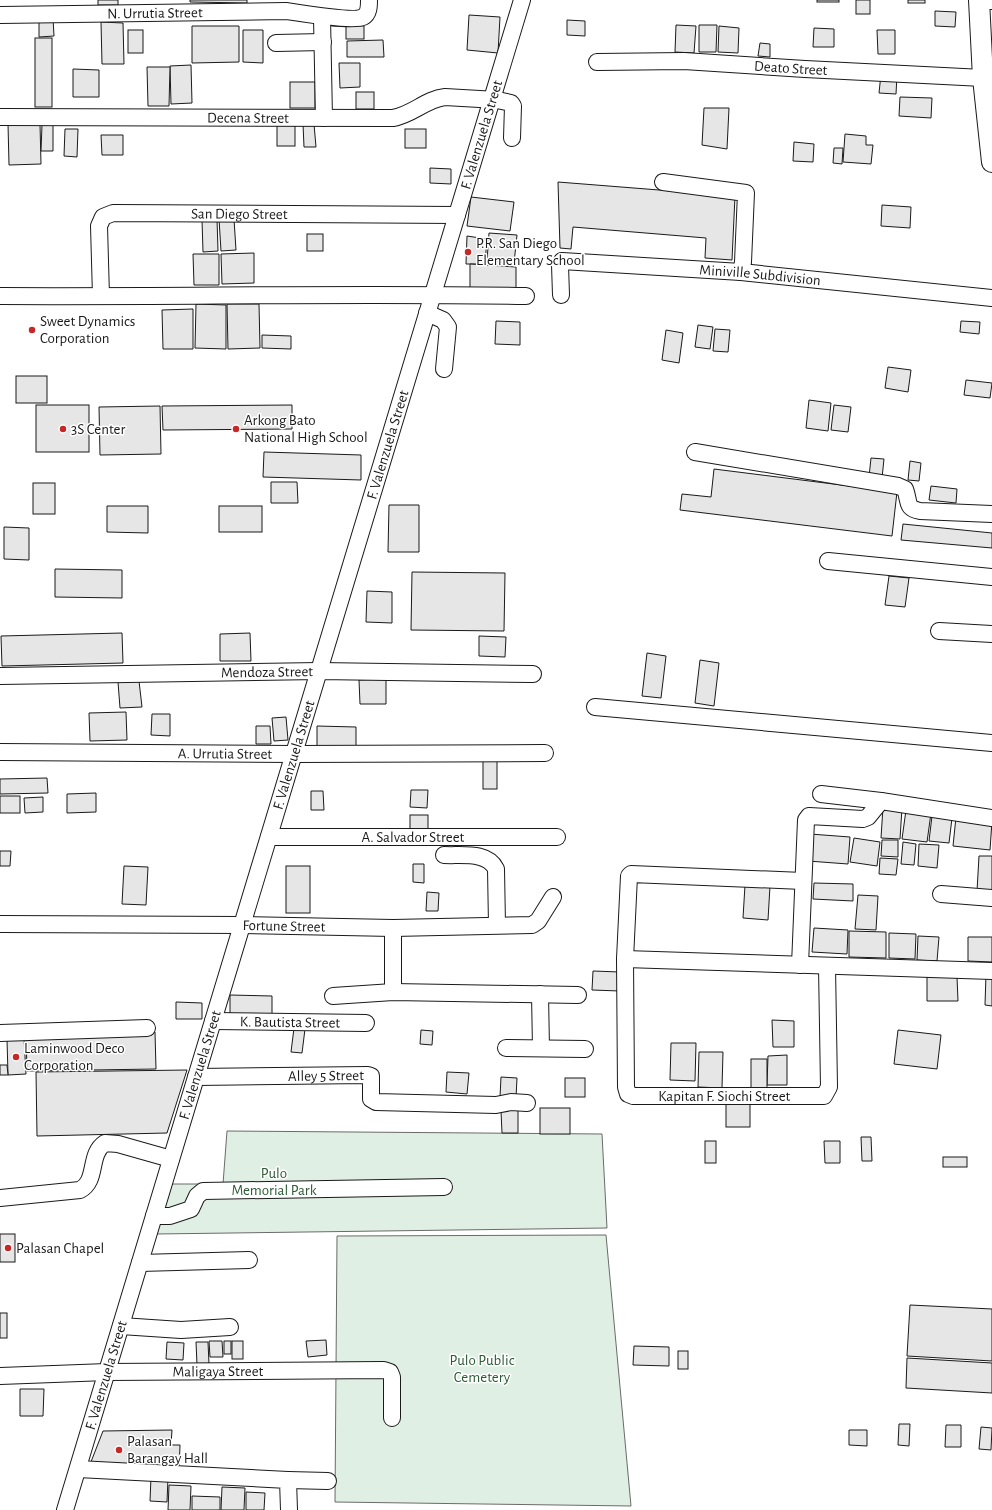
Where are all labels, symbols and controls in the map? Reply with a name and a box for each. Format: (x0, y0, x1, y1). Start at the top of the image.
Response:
street label: N. Urrutia Street (107, 5, 203, 21)
street label: Deato Street (754, 58, 828, 78)
street label: F. Valenzuela Street (458, 78, 505, 191)
street label: Decena Street (207, 110, 289, 125)
street label: San Diego Street (191, 206, 288, 222)
place label: P.R. San Diego Elementary School (476, 236, 585, 268)
marker: P.R. San Diego Elementary School (463, 247, 473, 257)
street label: Miniville Subdivision (699, 262, 821, 288)
place label: Sweet Dynamics Corporation (40, 314, 135, 346)
marker: Sweet Dynamics Corporation (27, 325, 37, 335)
street label: F. Valenzuela Street (364, 388, 411, 501)
place label: Arkong Bato National High School (244, 413, 368, 445)
place label: 3S Center (71, 422, 125, 437)
marker: 3S Center (58, 424, 68, 434)
marker: Arkong Bato National High School (231, 424, 241, 434)
street label: Mendoza Street (221, 664, 313, 680)
street label: F. Valenzuela Street (270, 698, 317, 811)
street label: A. Urrutia Street (178, 746, 272, 761)
street label: A. Salvador Street (362, 830, 465, 845)
street label: Fortune Street (242, 918, 326, 934)
street label: F. Valenzuela Street (176, 1008, 223, 1121)
street label: K. Bautista Street (240, 1014, 340, 1030)
place label: Laminwood Deco Corporation (24, 1041, 125, 1073)
marker: Laminwood Deco Corporation (11, 1052, 21, 1062)
street label: Alley 5 Street (288, 1068, 364, 1083)
street label: Kapitan F. Siochi Street (658, 1089, 791, 1104)
park label: Pulo Memorial Park (231, 1166, 317, 1198)
place label: Palasan Chapel (16, 1241, 104, 1256)
marker: Palasan Chapel (3, 1243, 13, 1253)
street label: F. Valenzuela Street (82, 1319, 129, 1431)
park label: Pulo Public Cemetery (450, 1353, 515, 1385)
street label: Maligaya Street (172, 1363, 264, 1379)
place label: Palasan Barangay Hall (127, 1434, 208, 1466)
marker: Palasan Barangay Hall (114, 1445, 124, 1455)

